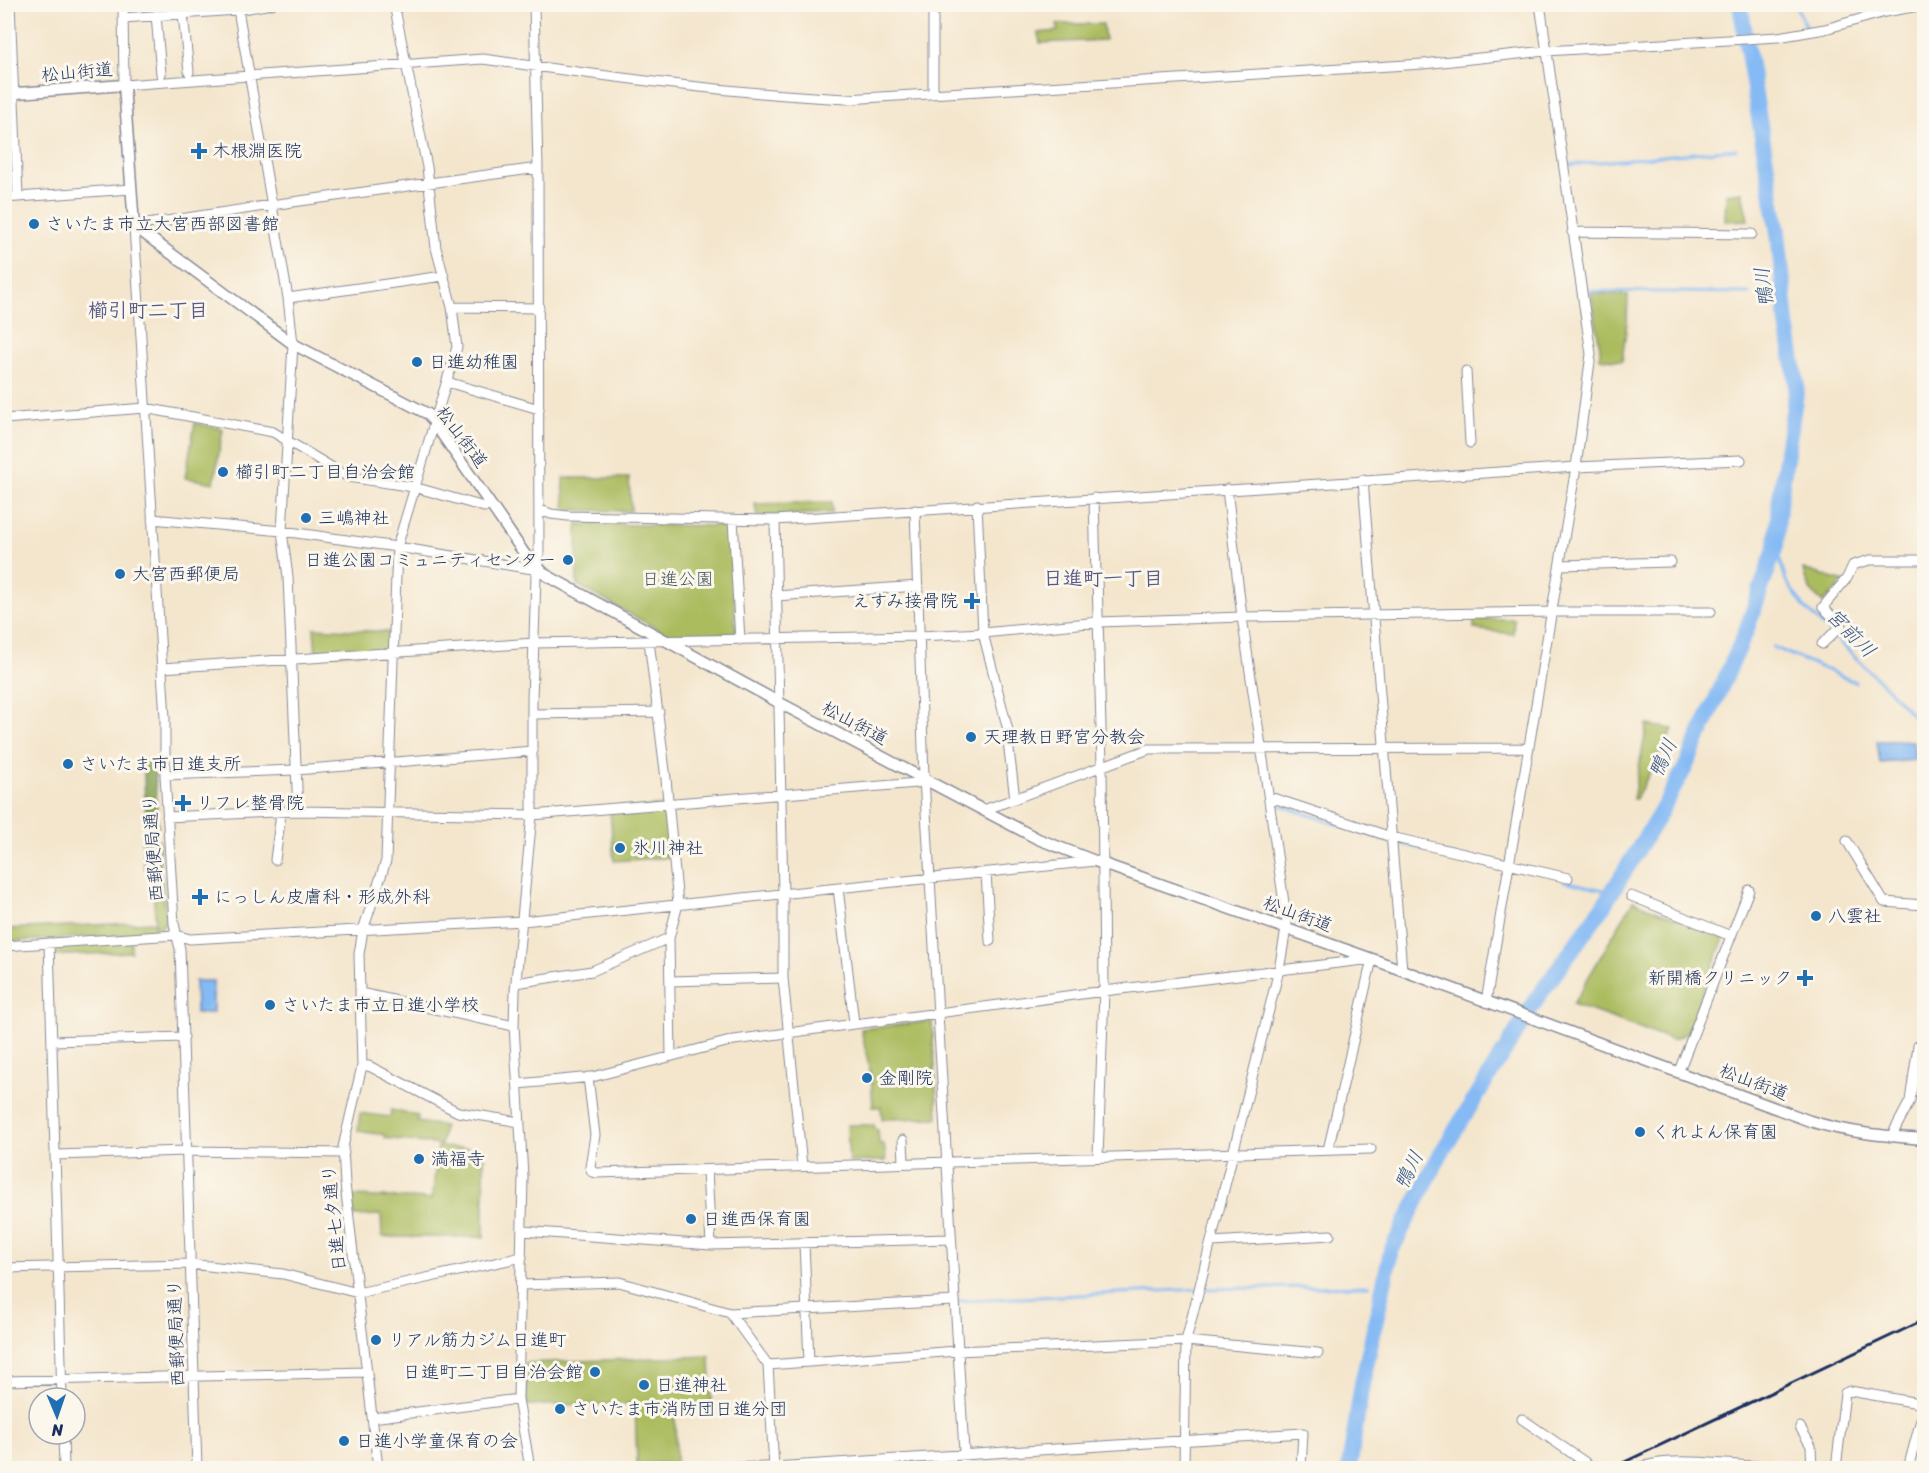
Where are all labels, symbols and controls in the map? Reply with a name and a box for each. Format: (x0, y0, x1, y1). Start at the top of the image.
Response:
street label: 松山街道 (40, 53, 114, 91)
place label: 木根淵医院 (212, 135, 302, 167)
marker: 木根淵医院 (190, 142, 208, 160)
place label: さいたま市立大宮西部図書館 (46, 208, 279, 240)
marker: さいたま市立大宮西部図書館 (27, 217, 41, 231)
water label: 鴨川 (1744, 265, 1784, 309)
district label: 櫛引町二丁目 (88, 293, 208, 328)
place label: 日進幼稚園 (429, 346, 519, 378)
marker: 日進幼稚園 (410, 355, 424, 369)
street label: 松山街道 (428, 399, 496, 475)
place label: 櫛引町二丁目自治会館 (235, 456, 415, 488)
marker: 櫛引町二丁目自治会館 (216, 465, 230, 479)
place label: 三嶋神社 (318, 502, 390, 534)
marker: 三嶋神社 (299, 511, 313, 525)
place label: 日進公園コミュニティセンター (305, 544, 556, 576)
marker: 日進公園コミュニティセンター (561, 553, 575, 567)
place label: 大宮西郵便局 (132, 558, 240, 590)
district label: 日進町一丁目 (1043, 561, 1163, 596)
park label: 日進公園 (642, 563, 714, 595)
marker: 大宮西郵便局 (113, 567, 127, 581)
place label: えすみ接骨院 (852, 585, 958, 617)
marker: えすみ接骨院 (963, 592, 981, 610)
water label: 宮前川 (1817, 599, 1885, 667)
street label: 松山街道 (816, 692, 894, 754)
place label: 天理教日野宮分教会 (983, 721, 1145, 753)
marker: 天理教日野宮分教会 (964, 730, 978, 744)
water label: 鴨川 (1639, 732, 1687, 784)
place label: さいたま市日進支所 (80, 748, 241, 780)
marker: さいたま市日進支所 (61, 757, 75, 771)
place label: リフレ整骨院 (196, 787, 304, 819)
street label: 西郵便局通り (133, 793, 173, 903)
marker: リフレ整骨院 (174, 794, 192, 812)
place label: 氷川神社 (632, 832, 704, 864)
marker: 氷川神社 (613, 841, 627, 855)
place label: にっしん皮膚科・形成外科 (214, 881, 430, 913)
street label: 松山街道 (1259, 887, 1337, 941)
marker: にっしん皮膚科・形成外科 (191, 888, 209, 906)
place label: 八雲社 (1828, 900, 1882, 932)
marker: 八雲社 (1809, 909, 1823, 923)
place label: 新開橋クリニック (1648, 962, 1792, 994)
marker: 新開橋クリニック (1796, 969, 1814, 987)
place label: さいたま市立日進小学校 (282, 989, 479, 1021)
marker: さいたま市立日進小学校 (263, 998, 277, 1012)
street label: 松山街道 (1715, 1054, 1793, 1110)
place label: 金剛院 (879, 1062, 933, 1094)
marker: 金剛院 (860, 1071, 874, 1085)
place label: くれよん保育園 (1652, 1116, 1778, 1148)
marker: くれよん保育園 (1633, 1125, 1647, 1139)
place label: 満福寺 (431, 1143, 485, 1175)
water label: 鴨川 (1384, 1144, 1434, 1196)
marker: 満福寺 (412, 1152, 426, 1166)
street label: 日進七夕通り (312, 1163, 356, 1273)
place label: 日進西保育園 (703, 1203, 811, 1235)
marker: 日進西保育園 (684, 1212, 698, 1226)
street label: 西郵便局通り (158, 1278, 194, 1388)
place label: リアル筋力ジム日進町 (388, 1324, 566, 1356)
marker: リアル筋力ジム日進町 (369, 1333, 383, 1347)
place label: 日進町二丁目自治会館 (403, 1356, 583, 1388)
marker: 日進町二丁目自治会館 (588, 1365, 602, 1379)
place label: 日進神社 (656, 1369, 728, 1401)
marker: 日進神社 (637, 1378, 651, 1392)
north arrow (27, 1386, 87, 1446)
place label: さいたま市消防団日進分団 (572, 1393, 787, 1425)
marker: さいたま市消防団日進分団 (553, 1402, 567, 1416)
text: N (51, 1416, 65, 1445)
place label: 日進小学童保育の会 (356, 1425, 518, 1457)
marker: 日進小学童保育の会 (337, 1434, 351, 1448)

